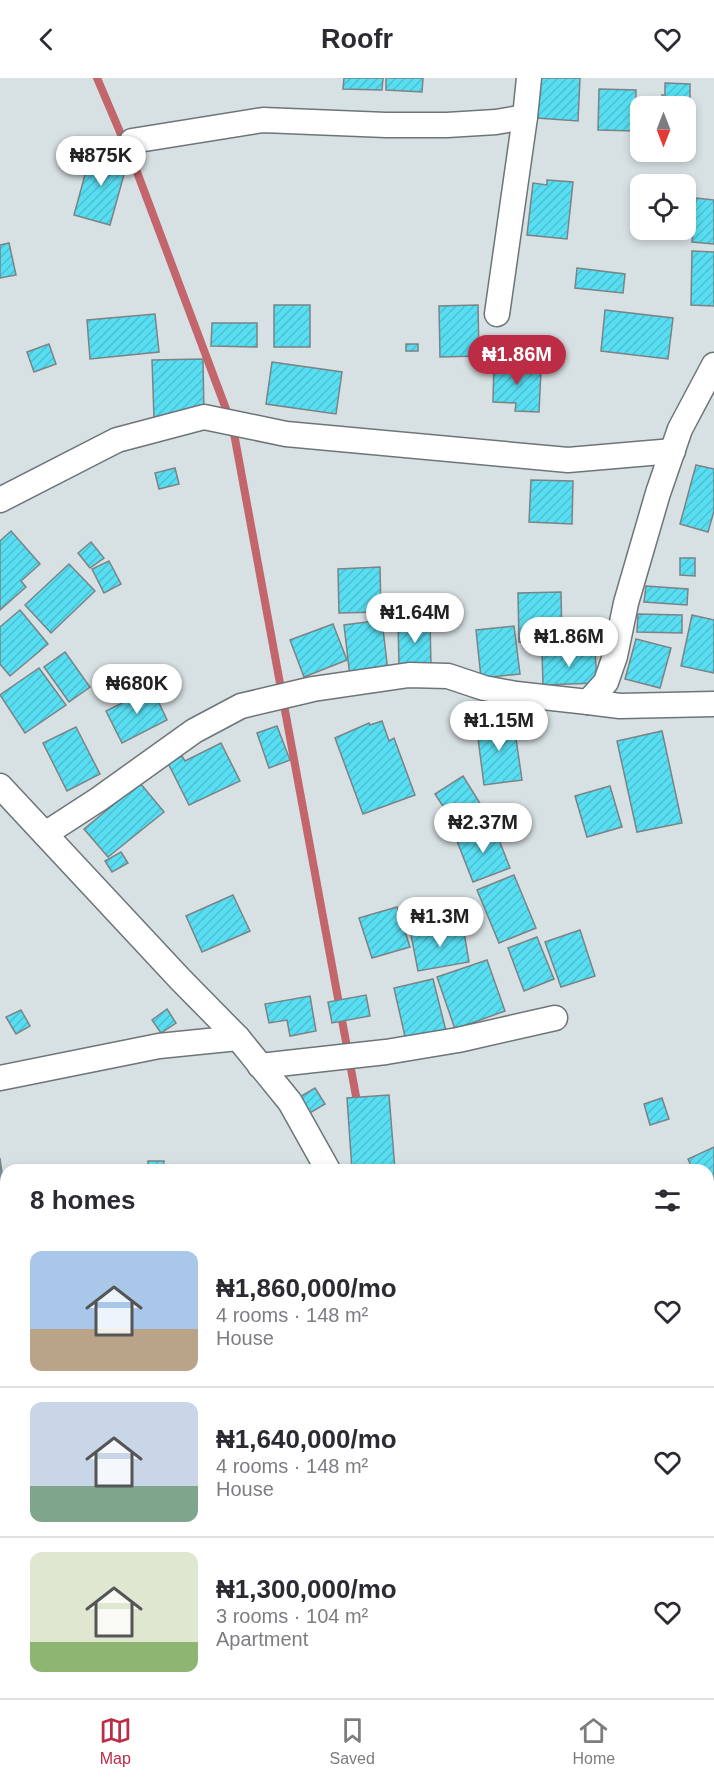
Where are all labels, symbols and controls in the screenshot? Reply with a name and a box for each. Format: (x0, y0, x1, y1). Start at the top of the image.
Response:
icon: back (30, 23, 63, 56)
icon: heart (651, 23, 684, 56)
text: Roofr (321, 24, 393, 54)
north arrow (630, 96, 696, 162)
map controls (630, 96, 696, 240)
pin: ₦875K (59, 136, 143, 187)
text: ₦875K (70, 144, 132, 166)
button: locate (630, 174, 696, 240)
pin: ₦1.86M (468, 335, 566, 386)
text: ₦1.86M (482, 343, 552, 365)
pin: ₦1.64M (366, 593, 464, 644)
text: ₦1.64M (380, 601, 450, 623)
pin: ₦1.86M (520, 617, 618, 668)
text: ₦1.86M (534, 625, 604, 647)
pin: ₦680K (95, 664, 179, 715)
text: ₦680K (106, 672, 168, 694)
pin: ₦1.15M (450, 701, 548, 752)
text: ₦1.15M (464, 709, 534, 731)
pin: ₦2.37M (434, 803, 532, 854)
text: ₦2.37M (448, 811, 518, 833)
pin: ₦1.3M (398, 897, 482, 948)
text: ₦1.3M (411, 905, 469, 927)
icon: filters (651, 1184, 684, 1217)
text: 8 homes (30, 1185, 136, 1215)
text: ₦1,860,000/mo (216, 1273, 397, 1303)
icon: home (78, 1275, 150, 1347)
icon: heart (651, 1295, 684, 1328)
text: 4 rooms · 148 m² (216, 1304, 368, 1326)
text: House (216, 1327, 274, 1349)
text: ₦1,640,000/mo (216, 1424, 397, 1454)
icon: home (78, 1426, 150, 1498)
icon: heart (651, 1446, 684, 1479)
text: 4 rooms · 148 m² (216, 1455, 368, 1477)
text: House (216, 1478, 274, 1500)
text: ₦1,300,000/mo (216, 1574, 397, 1604)
icon: home (78, 1576, 150, 1648)
icon: heart (651, 1596, 684, 1629)
text: 3 rooms · 104 m² (216, 1605, 368, 1627)
text: Apartment (216, 1628, 308, 1650)
tab: Map (99, 1714, 132, 1768)
tab: Saved (329, 1714, 375, 1768)
tab: Home (572, 1714, 615, 1768)

